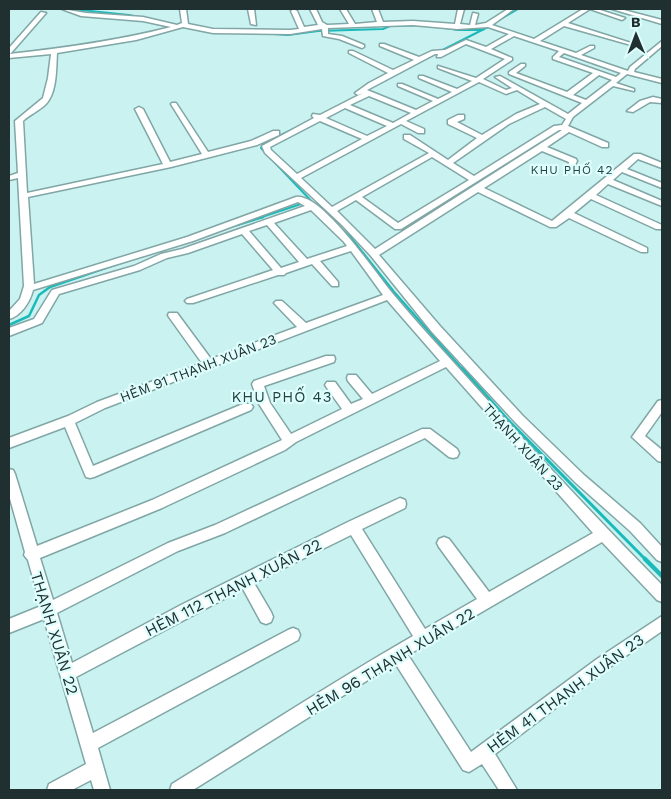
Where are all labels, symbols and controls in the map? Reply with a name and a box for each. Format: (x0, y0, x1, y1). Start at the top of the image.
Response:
north arrow (611, 10, 661, 60)
text: B (631, 14, 641, 30)
district label: KHU PHỐ 42 (531, 162, 613, 177)
street label: HẺM 91 THẠNH XUÂN 23 (118, 331, 278, 405)
district label: KHU PHỐ 43 (232, 386, 333, 406)
street label: THẠNH XUÂN 23 (480, 400, 566, 494)
street label: HẺM 112 THẠNH XUÂN 22 (142, 535, 325, 640)
street label: THẠNH XUÂN 22 (27, 569, 82, 697)
street label: HẺM 96 THẠNH XUÂN 22 (302, 603, 478, 719)
street label: HẺM 41 THẠNH XUÂN 23 (483, 630, 648, 757)

